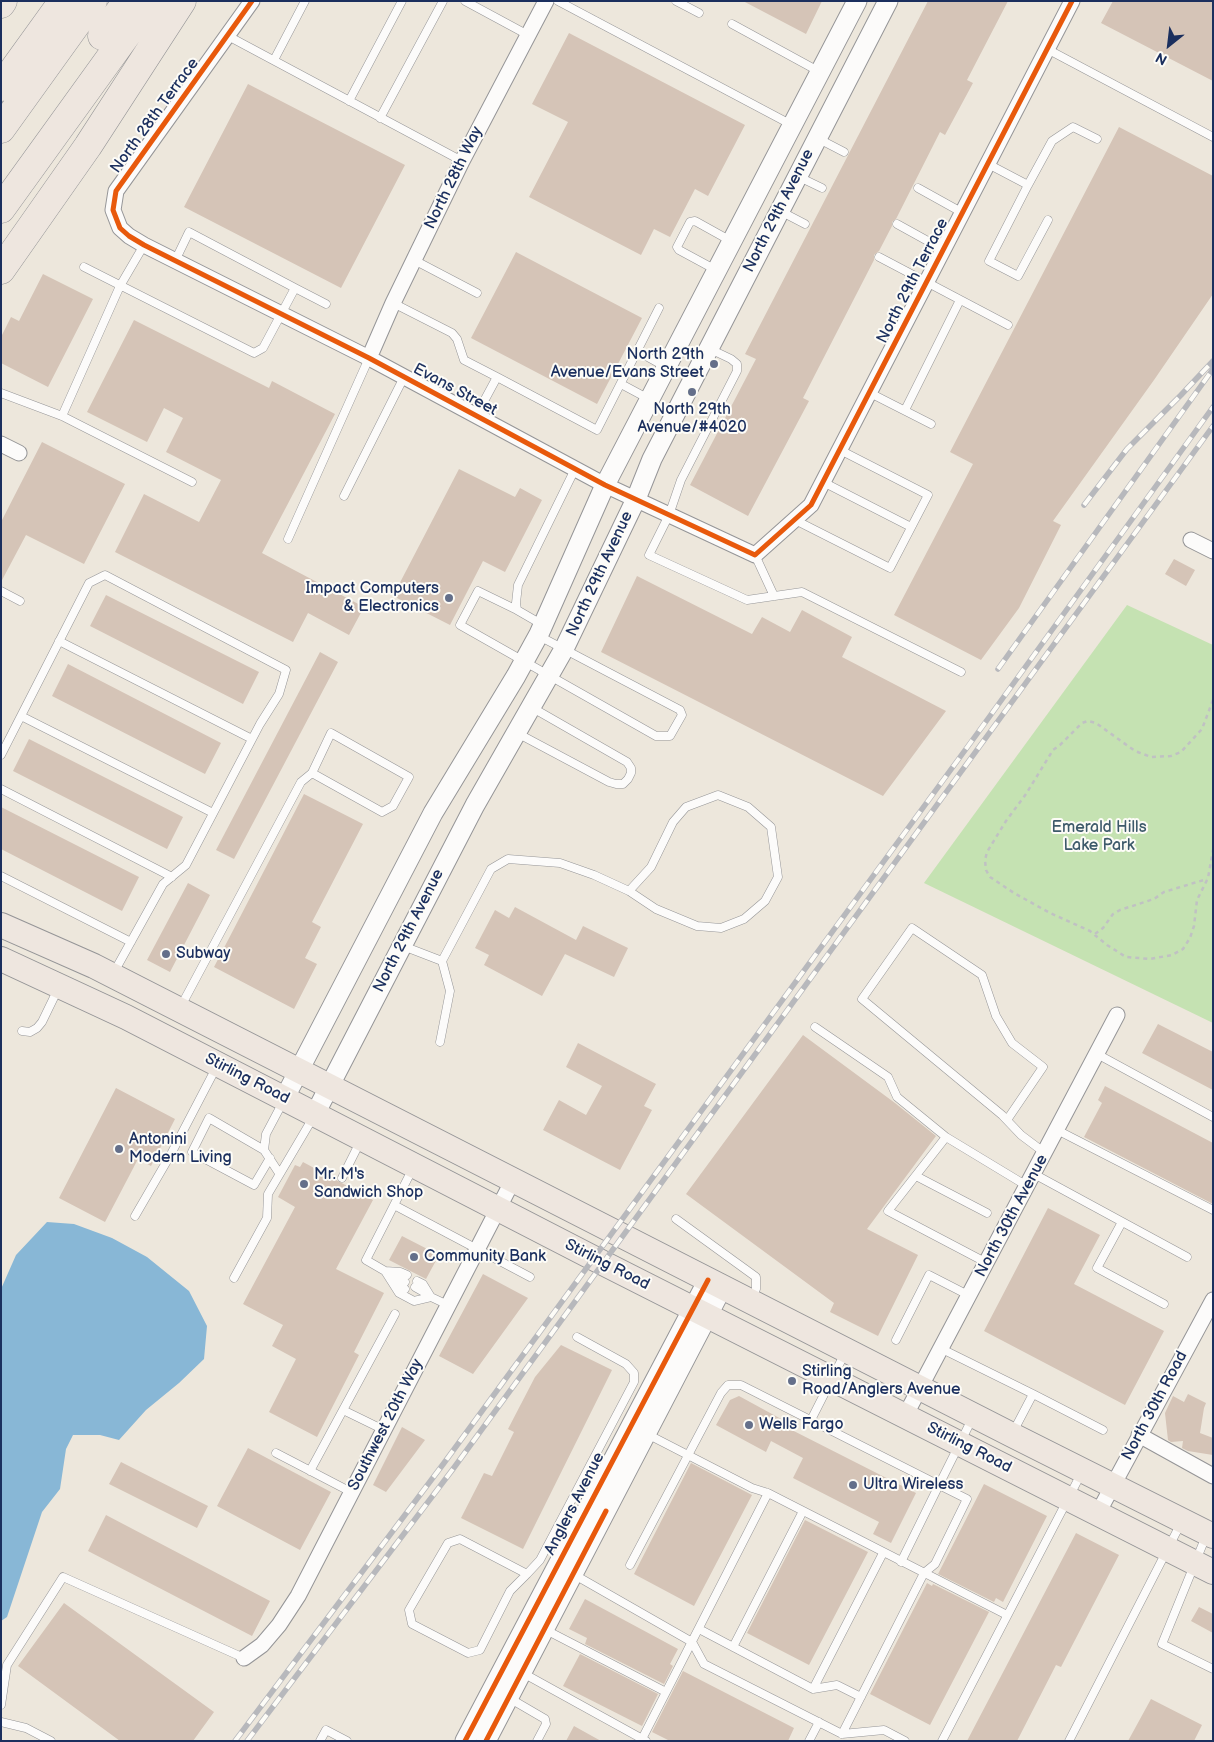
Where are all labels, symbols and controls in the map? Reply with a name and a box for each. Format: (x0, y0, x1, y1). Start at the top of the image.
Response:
north arrow (1144, 20, 1194, 70)
text: N (1153, 49, 1170, 69)
street label: North 28th Terrace (107, 55, 203, 177)
street label: North 28th Way (421, 123, 487, 233)
street label: North 29th Avenue (740, 146, 818, 276)
street label: North 29th Terrace (873, 215, 953, 347)
place label: North 29th Avenue/Evans Street (551, 345, 704, 383)
marker: North 29th Avenue/Evans Street (708, 358, 720, 370)
street label: Evans Street (410, 360, 500, 420)
marker: North 29th Avenue/#4020 (686, 386, 698, 398)
place label: North 29th Avenue/#4020 (637, 400, 747, 438)
street label: North 29th Avenue (563, 508, 637, 640)
place label: Impact Computers & Electronics (305, 579, 439, 617)
marker: Impact Computers & Electronics (443, 592, 455, 604)
park label: Emerald Hills Lake Park (1051, 818, 1147, 856)
street label: North 29th Avenue (370, 866, 448, 996)
place label: Subway (176, 944, 230, 964)
marker: Subway (160, 948, 172, 960)
street label: Stirling Road (201, 1049, 293, 1109)
place label: Antonini Modern Living (129, 1130, 232, 1168)
marker: Antonini Modern Living (113, 1143, 125, 1155)
street label: North 30th Avenue (972, 1151, 1052, 1281)
place label: Mr. M's Sandwich Shop (314, 1165, 423, 1203)
marker: Mr. M's Sandwich Shop (298, 1178, 310, 1190)
street label: Stirling Road (561, 1235, 653, 1295)
place label: Community Bank (424, 1247, 546, 1267)
marker: Community Bank (408, 1251, 420, 1263)
street label: North 30th Road (1118, 1348, 1192, 1464)
street label: Southwest 20th Way (344, 1356, 428, 1494)
place label: Stirling Road/Anglers Avenue (802, 1362, 961, 1400)
marker: Stirling Road/Anglers Avenue (786, 1375, 798, 1387)
place label: Wells Fargo (759, 1415, 843, 1435)
street label: Stirling Road (923, 1418, 1015, 1478)
marker: Wells Fargo (743, 1419, 755, 1431)
street label: Anglers Avenue (541, 1449, 609, 1559)
place label: Ultra Wireless (863, 1475, 963, 1495)
marker: Ultra Wireless (847, 1479, 859, 1491)

